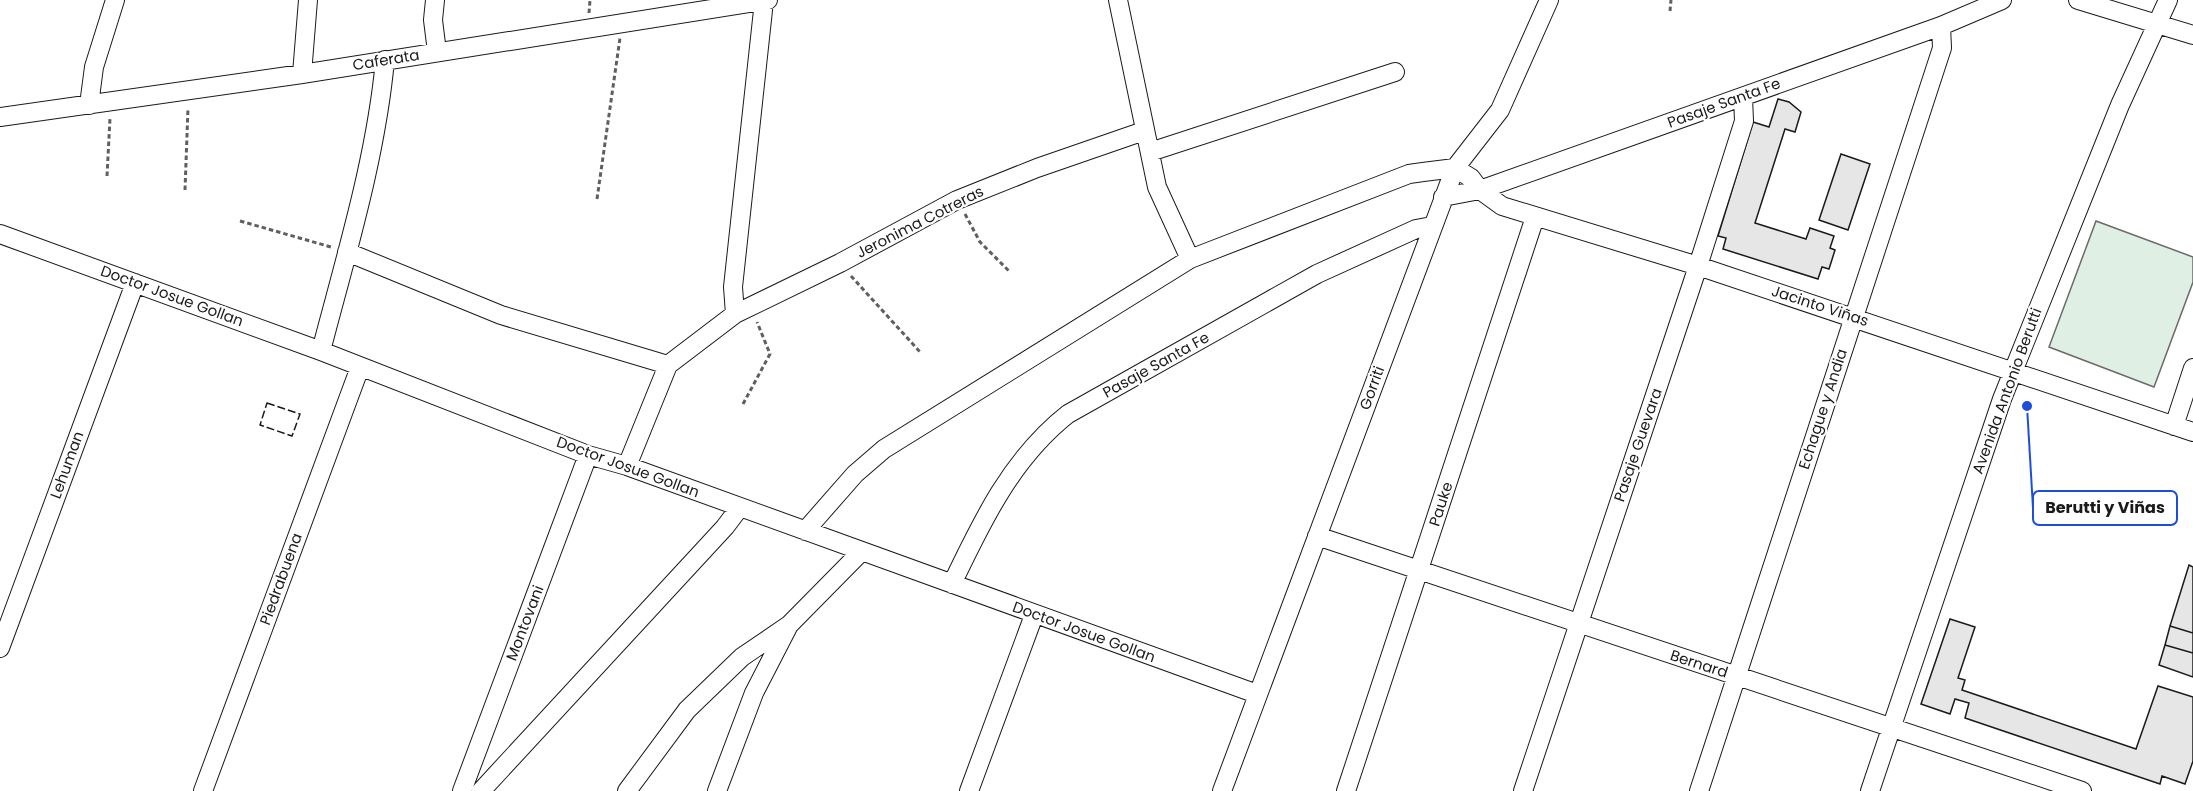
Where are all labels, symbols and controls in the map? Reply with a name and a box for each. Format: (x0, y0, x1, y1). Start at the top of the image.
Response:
street label: Caferata (351, 44, 421, 75)
street label: Pasaje Santa Fe (1664, 72, 1783, 133)
street label: Jeronima Cotreras (852, 180, 987, 263)
street label: Doctor Josue Gollan (98, 260, 247, 331)
street label: Jacinto Viñas (1769, 280, 1872, 331)
street label: Avenida Antonio Berutti (1967, 305, 2046, 477)
street label: Pasaje Santa Fe (1099, 327, 1213, 403)
street label: Echague y Andia (1793, 346, 1852, 472)
street label: Gorriti (1354, 363, 1389, 413)
street label: Pasaje Guevara (1608, 385, 1667, 504)
street label: Lehuman (45, 428, 88, 501)
street label: Doctor Josue Gollan (554, 431, 703, 502)
street label: Pauke (1424, 479, 1458, 529)
callout: Berutti y Viñas (2033, 491, 2177, 525)
text: Berutti y Viñas (2045, 496, 2165, 519)
street label: Piedrabuena (254, 530, 307, 628)
street label: Montovani (501, 582, 548, 663)
street label: Doctor Josue Gollan (1010, 596, 1159, 667)
street label: Bernard (1668, 644, 1731, 683)

